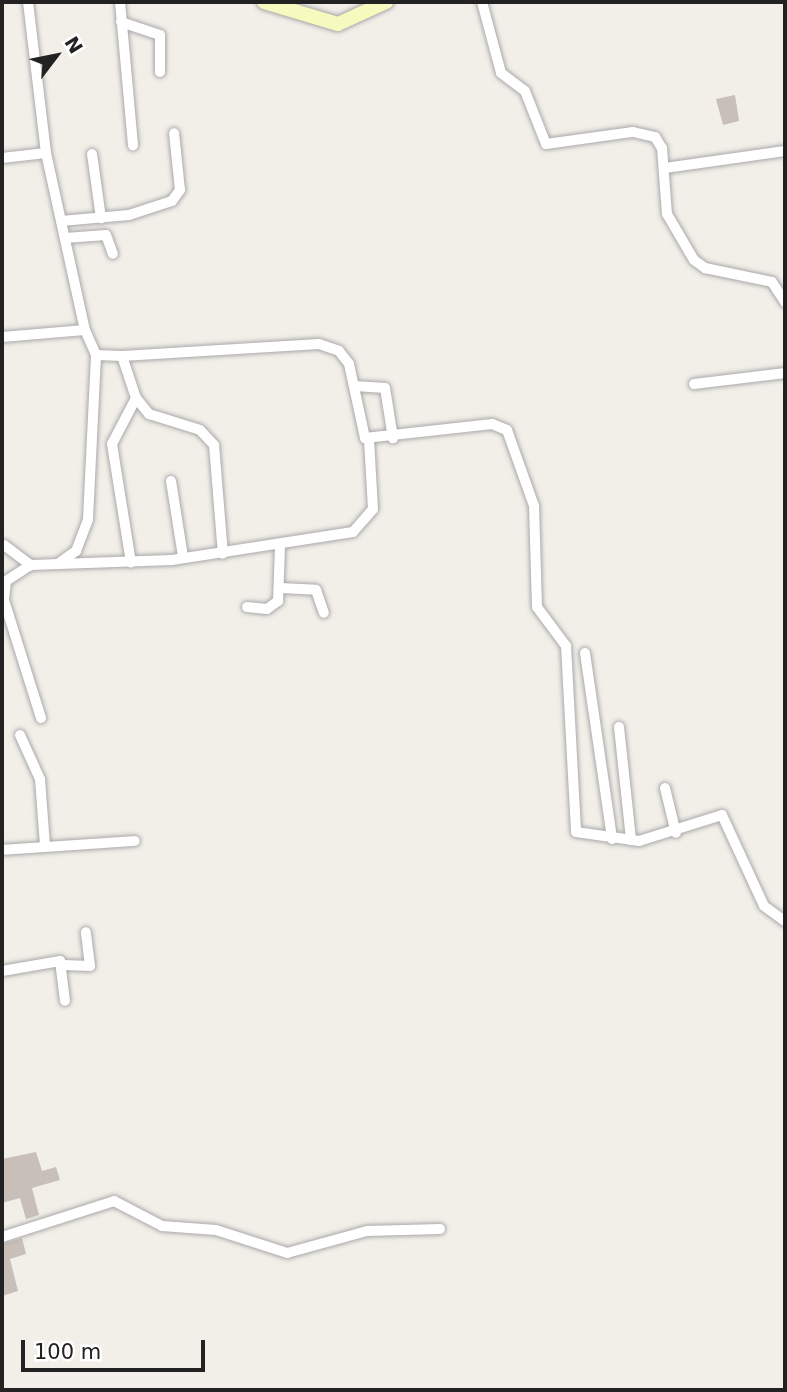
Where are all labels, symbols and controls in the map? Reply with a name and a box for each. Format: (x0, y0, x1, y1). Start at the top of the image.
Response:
north arrow (21, 21, 91, 91)
text: N (60, 32, 87, 57)
scale bar (24, 1326, 208, 1370)
text: 100 m (34, 1340, 101, 1364)

